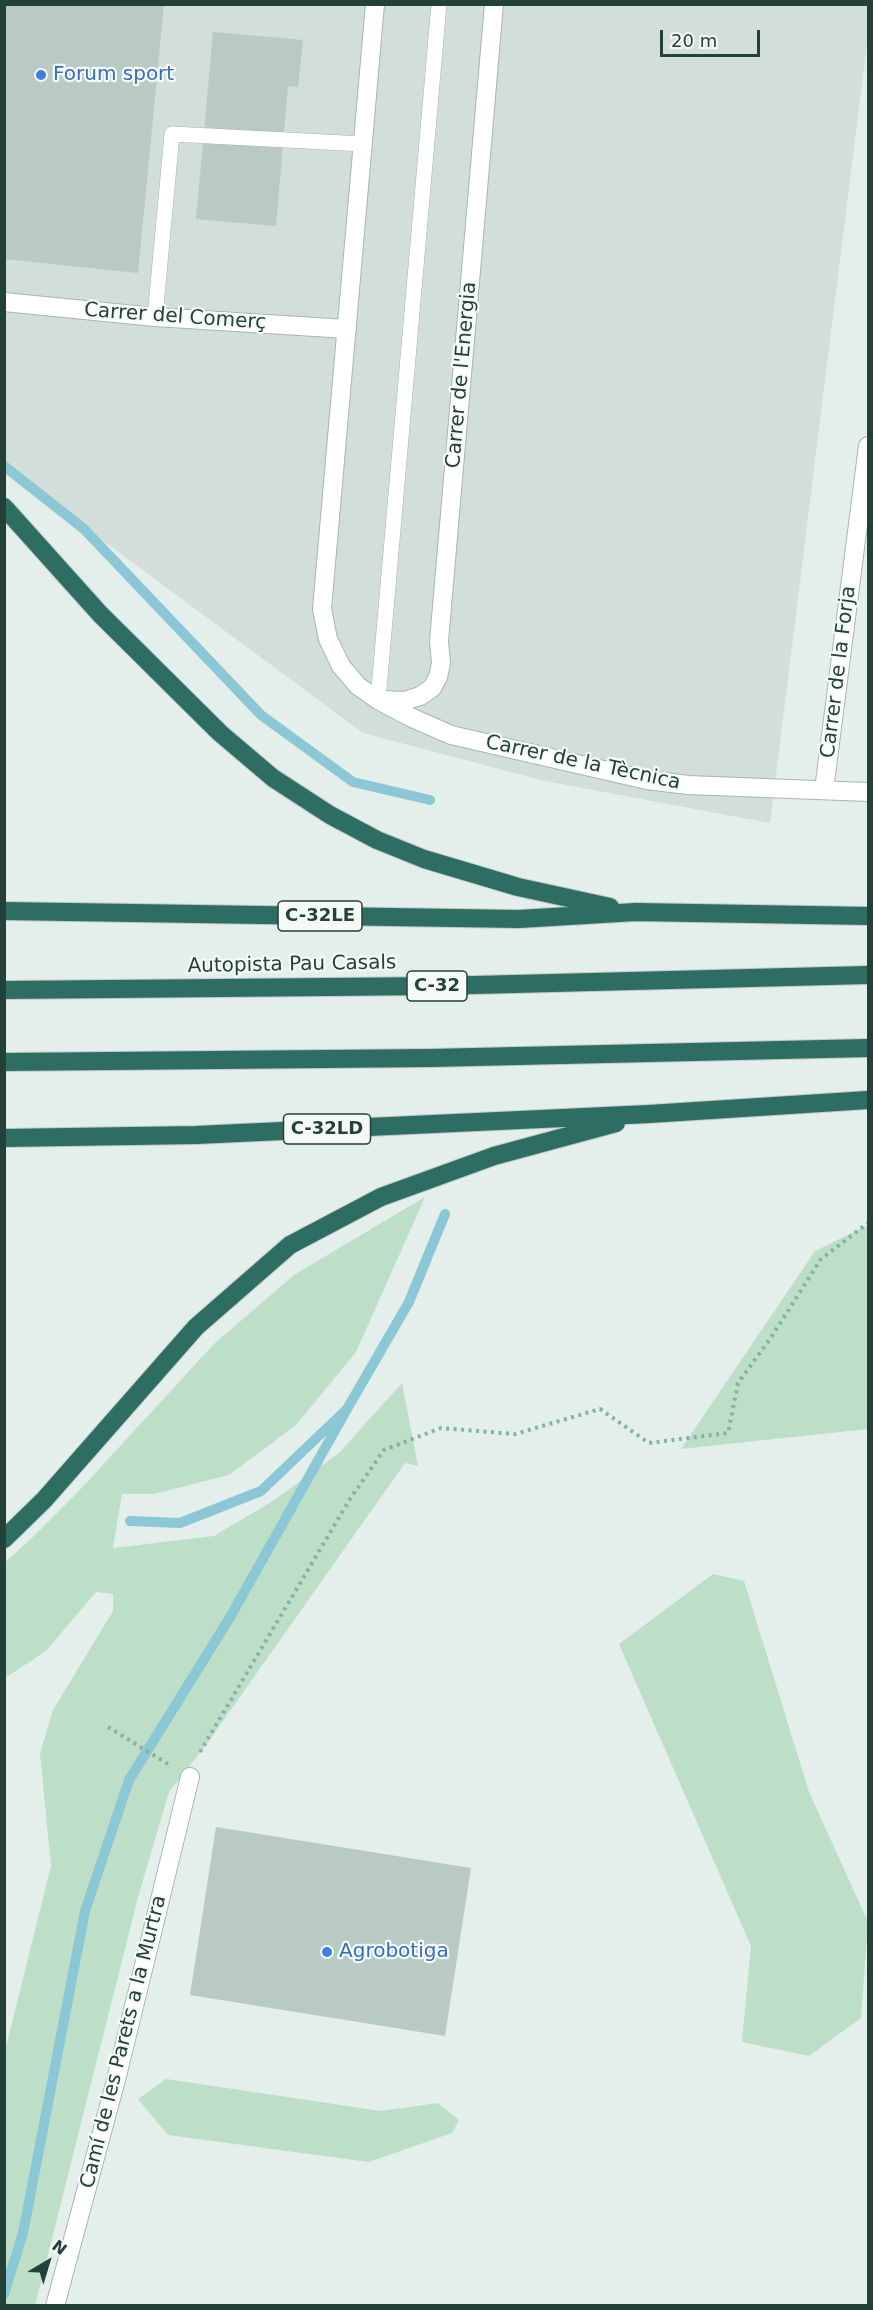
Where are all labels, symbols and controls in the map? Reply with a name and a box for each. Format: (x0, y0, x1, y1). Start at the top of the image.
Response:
scale bar (663, 18, 764, 56)
text: 20 m (671, 30, 717, 51)
place label: Forum sport (53, 63, 174, 87)
marker: Forum sport (34, 68, 48, 82)
street label: Carrer de l'Energia (442, 281, 482, 469)
street label: Carrer del Comerç (83, 299, 267, 335)
street label: Carrer de la Forja (817, 585, 861, 759)
street label: Carrer de la Tècnica (483, 731, 683, 795)
road number: C-32LE (278, 901, 362, 931)
street label: Autopista Pau Casals (187, 951, 397, 979)
road number: C-32 (407, 971, 467, 1001)
road number: C-32LD (284, 1114, 370, 1144)
street label: Camí de les Parets a la Murtra (76, 1893, 172, 2191)
place label: Agrobotiga (339, 1940, 449, 1964)
marker: Agrobotiga (320, 1945, 334, 1959)
north arrow (18, 2232, 78, 2292)
text: N (48, 2236, 71, 2259)

